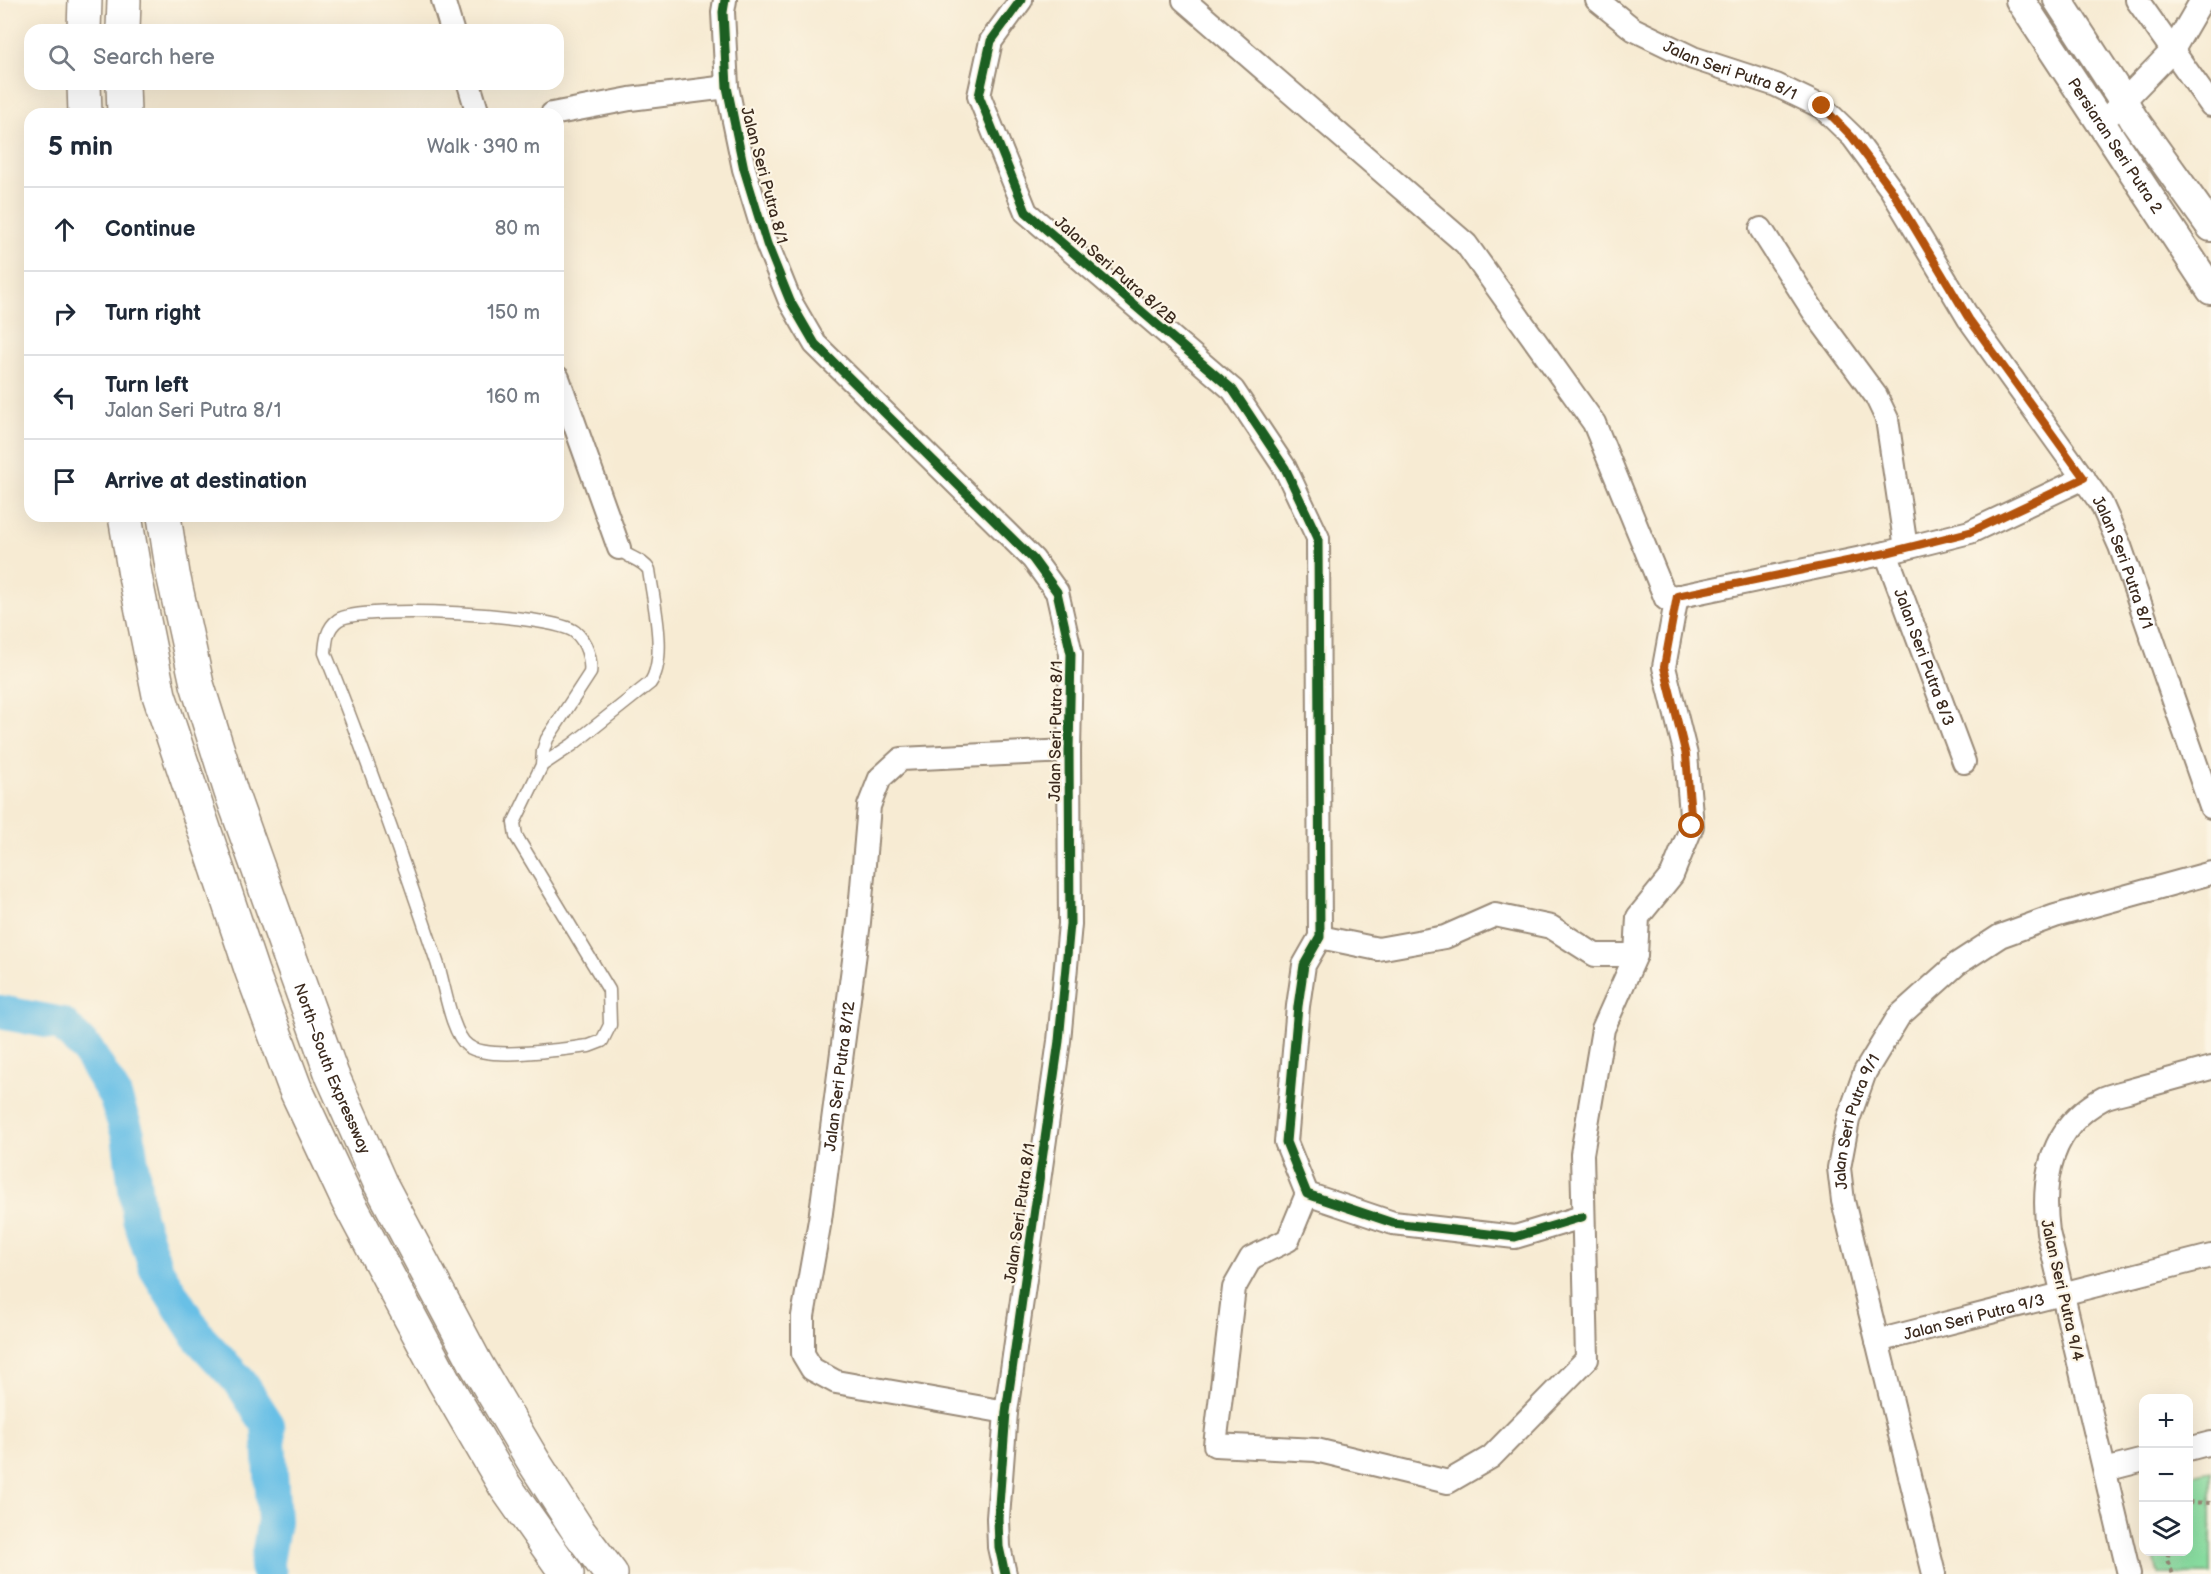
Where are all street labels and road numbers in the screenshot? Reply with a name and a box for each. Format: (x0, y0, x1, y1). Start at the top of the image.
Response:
street label: Jalan Seri Putra 8/1 (1660, 37, 1800, 105)
street label: Persiaran Seri Putra 2 (2063, 75, 2166, 218)
street label: Jalan Seri Putra 8/1 (736, 105, 791, 246)
street label: Jalan Seri Putra 8/2B (1050, 213, 1180, 329)
street label: Jalan Seri Putra 8/1 (2088, 492, 2156, 632)
street label: Jalan Seri Putra 8/3 (1889, 586, 1958, 729)
street label: Jalan Seri Putra 8/1 (1046, 660, 1067, 802)
street label: North–South Expressway (289, 981, 374, 1158)
street label: Jalan Seri Putra 8/12 (821, 1000, 860, 1152)
street label: Jalan Seri Putra 9/1 (1831, 1051, 1885, 1191)
street label: Jalan Seri Putra 8/1 (1001, 1142, 1040, 1284)
street label: Jalan Seri Putra 9/4 (2036, 1218, 2087, 1363)
street label: Jalan Seri Putra 9/3 (1902, 1291, 2047, 1345)

